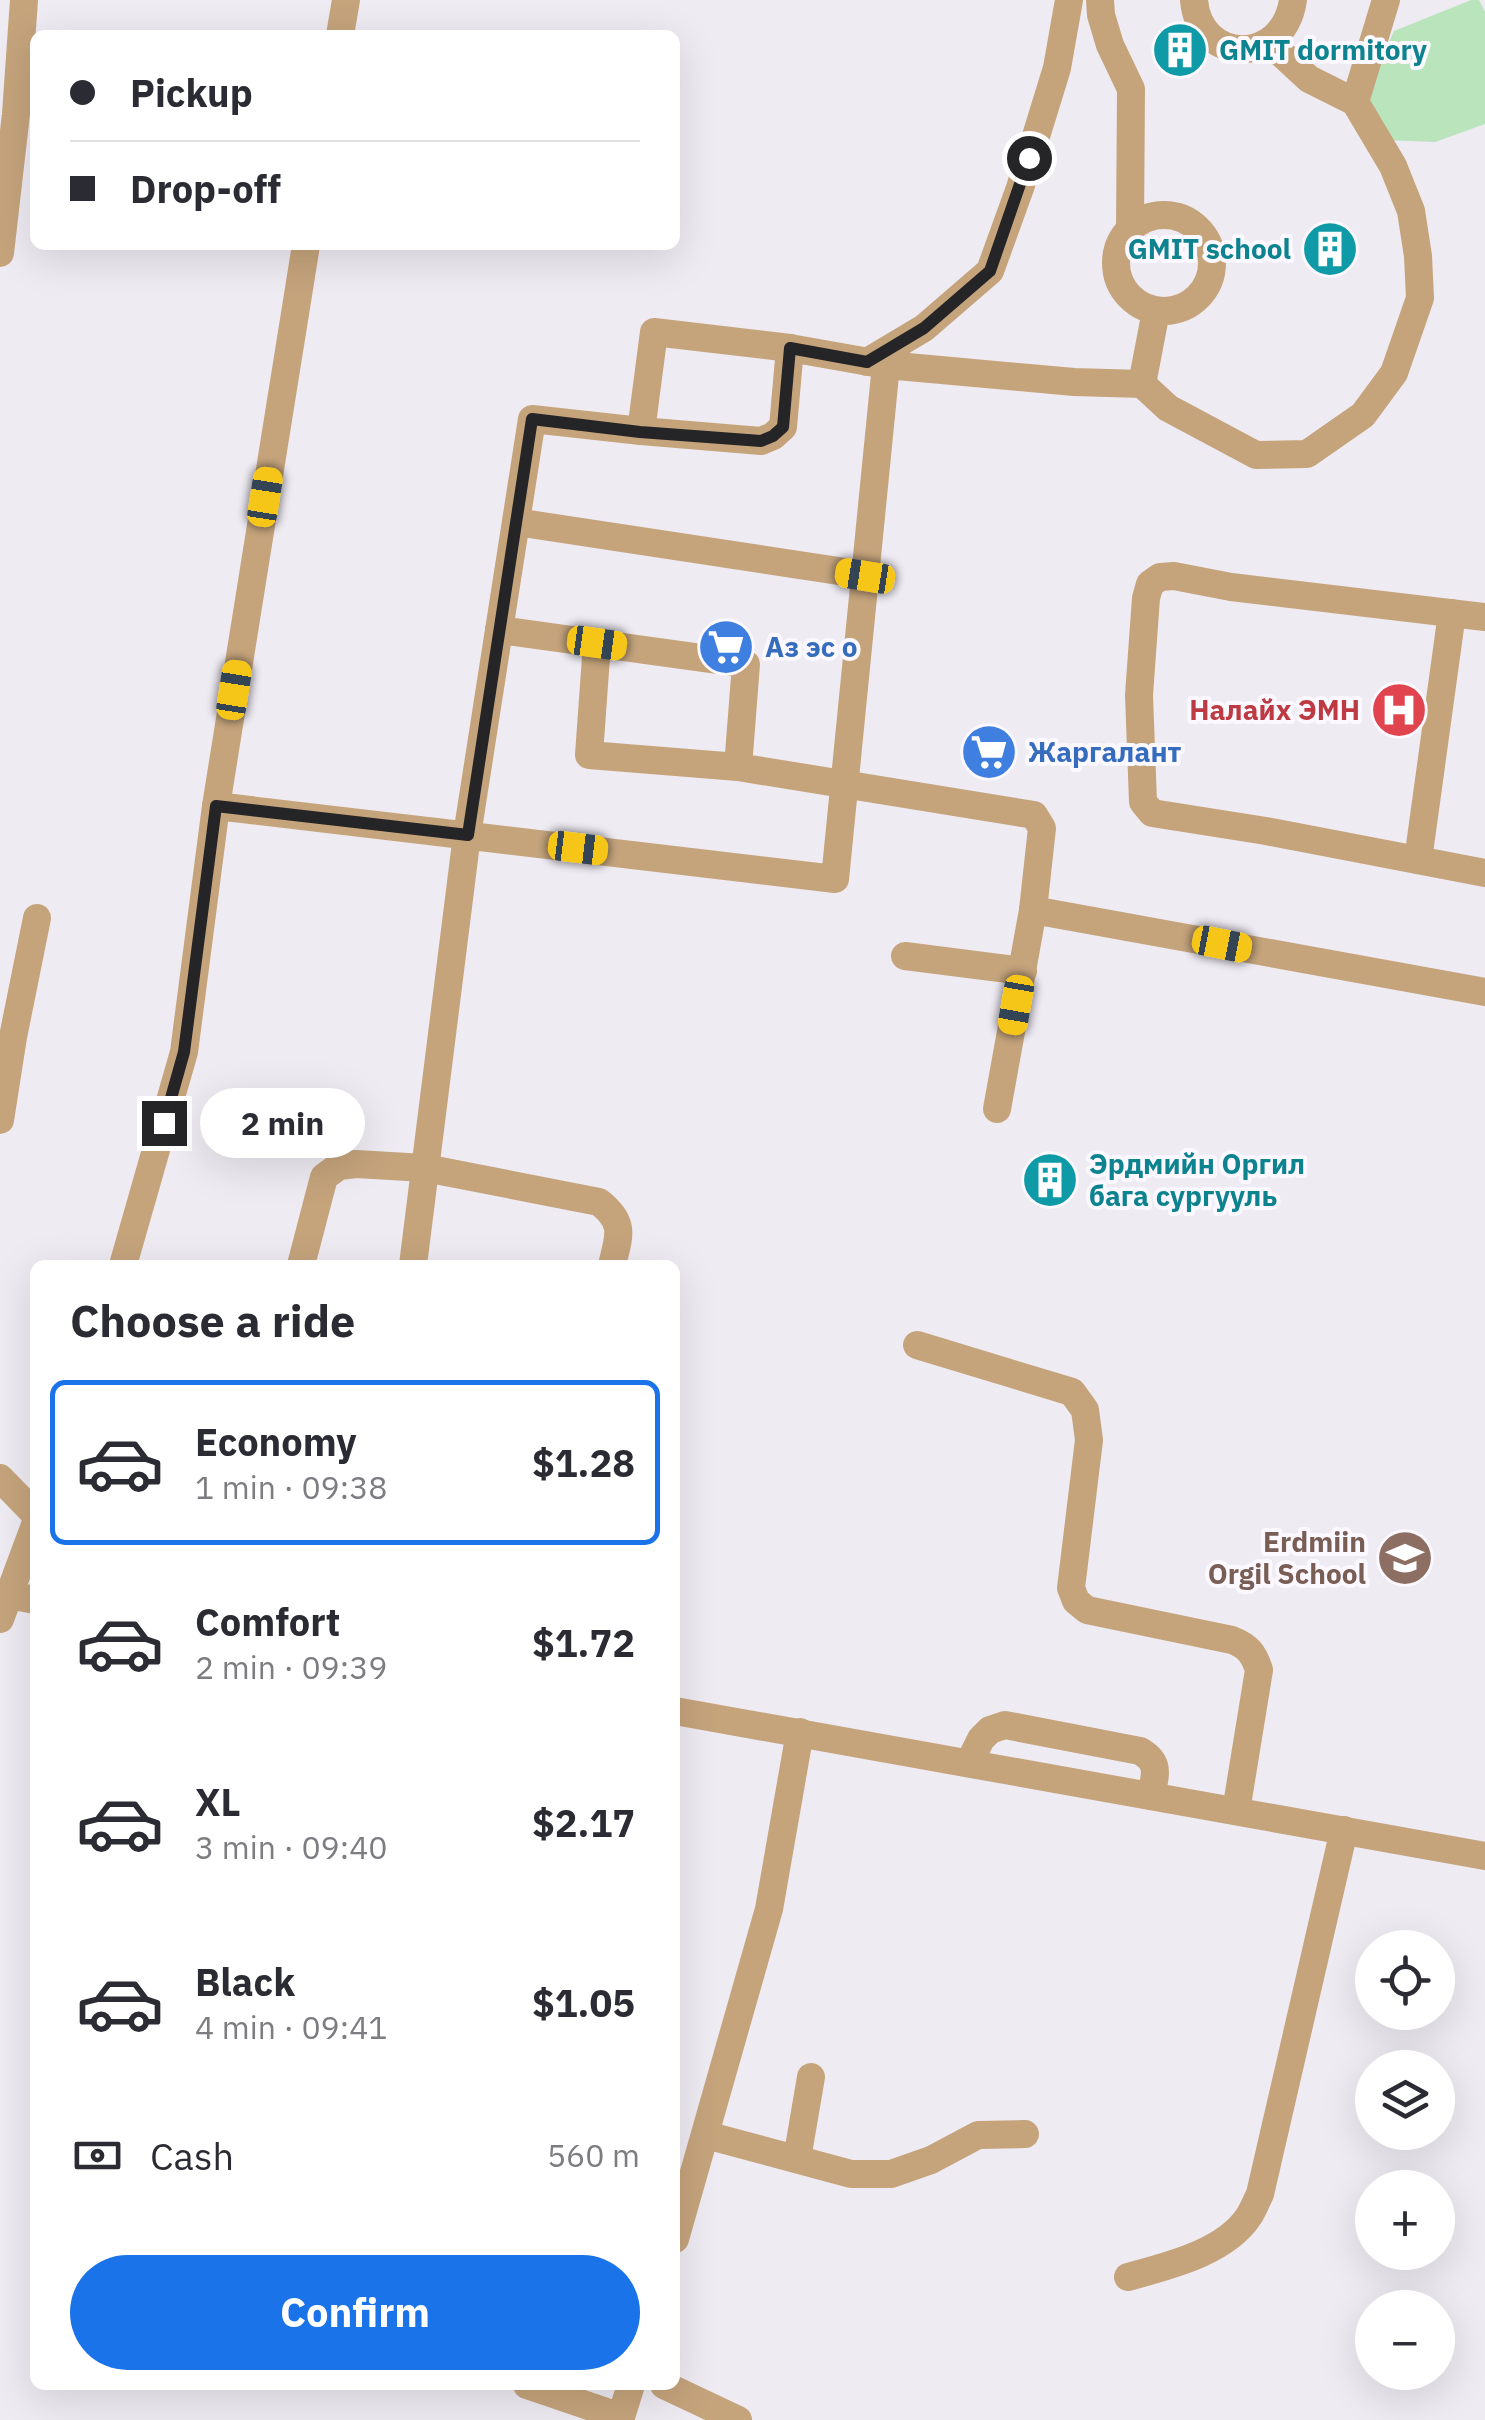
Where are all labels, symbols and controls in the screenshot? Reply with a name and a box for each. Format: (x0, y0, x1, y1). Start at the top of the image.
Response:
building icon: GMIT dormitory (1150, 20, 1210, 80)
place label: GMIT dormitory (1219, 31, 1427, 68)
text: Pickup (130, 68, 253, 117)
route start (1007, 136, 1052, 181)
text: Drop-off (130, 164, 281, 213)
building icon: GMIT school (1300, 219, 1360, 279)
place label: GMIT school (1128, 230, 1291, 267)
car (245, 465, 285, 529)
car (833, 556, 897, 596)
supermarket icon: Аз эс о (696, 617, 756, 677)
car (565, 624, 629, 662)
place label: Аз эс о (765, 628, 858, 665)
car (214, 658, 254, 722)
hospital icon: Налайх ЭМН (1369, 680, 1429, 740)
place label: Налайх ЭМН (1189, 691, 1360, 728)
supermarket icon: Жаргалант (959, 722, 1019, 782)
place label: Жаргалант (1028, 733, 1182, 770)
car (546, 829, 610, 867)
car (1190, 924, 1254, 964)
car (996, 973, 1036, 1037)
callout: 2 min (199, 1088, 364, 1158)
route end (142, 1101, 187, 1146)
text: 2 min (241, 1102, 324, 1144)
place label: Эрдмийн Оргил бага сургууль (1089, 1145, 1305, 1214)
building icon: Эрдмийн Оргил бага сургууль (1020, 1150, 1080, 1210)
text: Choose a ride (70, 1291, 355, 1349)
text: Economy (195, 1417, 357, 1466)
icon: car (75, 1418, 165, 1508)
text: $1.28 (532, 1438, 635, 1487)
text: 1 min · 09:38 (195, 1466, 388, 1508)
place label: Erdmiin Orgil School (1208, 1523, 1366, 1592)
school or university icon: Erdmiin Orgil School (1375, 1528, 1435, 1588)
text: Comfort (195, 1597, 340, 1646)
icon: car (75, 1598, 165, 1688)
text: $1.72 (532, 1618, 635, 1667)
text: 2 min · 09:39 (195, 1646, 388, 1688)
text: XL (195, 1777, 241, 1826)
icon: car (75, 1778, 165, 1868)
text: $2.17 (532, 1798, 635, 1847)
text: 3 min · 09:40 (195, 1826, 388, 1868)
map controls (1355, 1930, 1455, 2390)
button: locate (1355, 1930, 1455, 2030)
text: Black (195, 1957, 295, 2006)
icon: car (75, 1958, 165, 2048)
text: $1.05 (532, 1978, 635, 2027)
text: 4 min · 09:41 (195, 2006, 388, 2048)
button: layers (1355, 2050, 1455, 2150)
icon: cash (70, 2128, 125, 2183)
text: Cash (150, 2131, 234, 2180)
text: 560 m (547, 2134, 640, 2176)
button: + (1355, 2170, 1455, 2270)
button: Confirm (70, 2255, 640, 2370)
button: − (1355, 2290, 1455, 2390)

